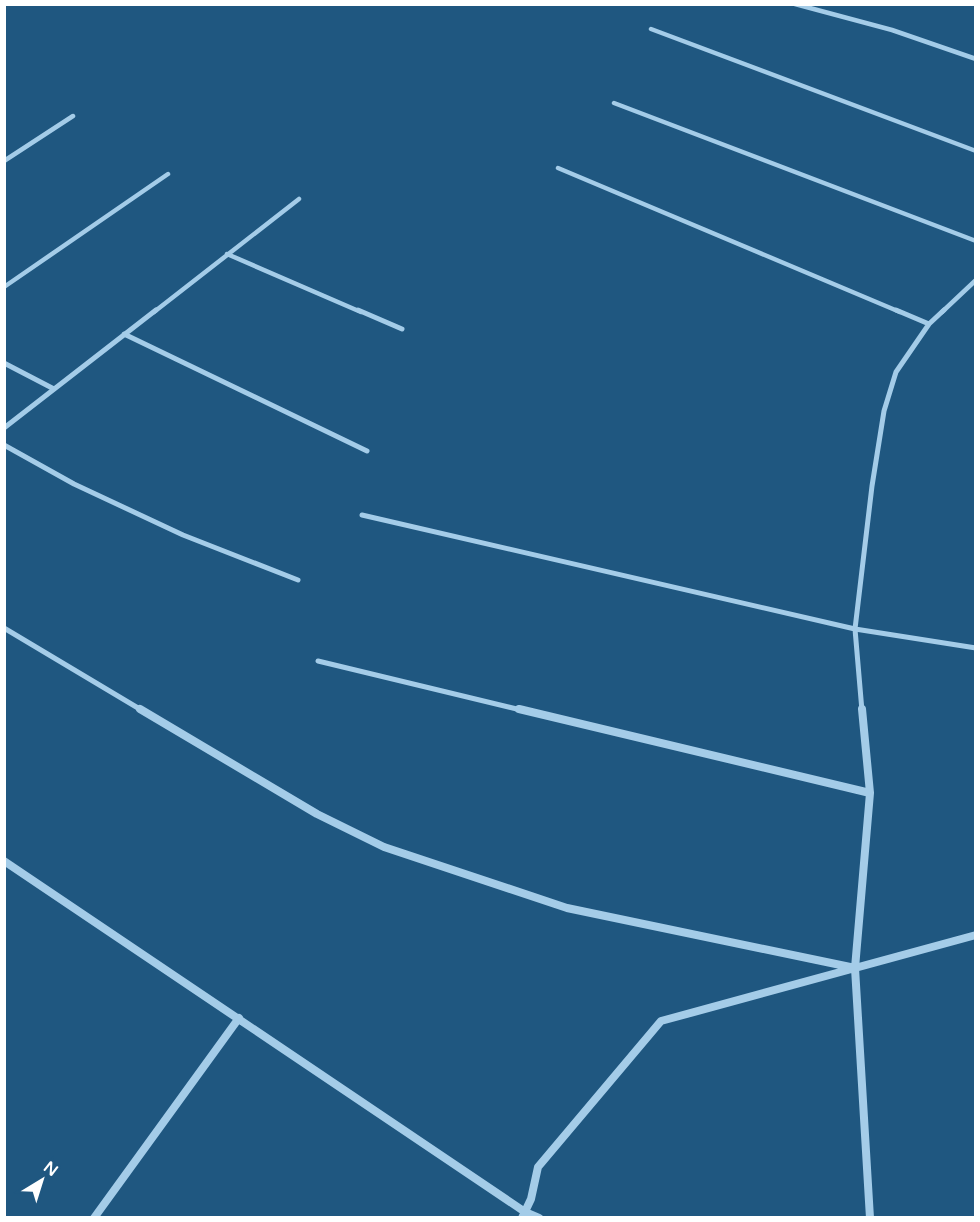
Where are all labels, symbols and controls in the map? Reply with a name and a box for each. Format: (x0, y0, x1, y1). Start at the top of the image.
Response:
north arrow (12, 1150, 72, 1210)
text: N (39, 1157, 62, 1181)

